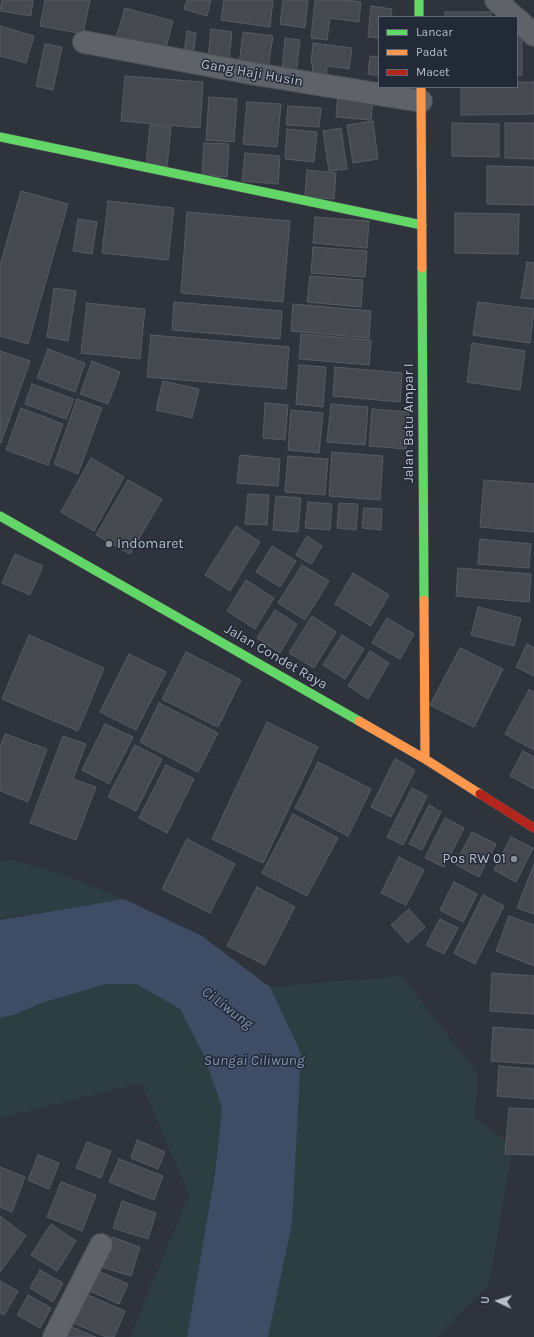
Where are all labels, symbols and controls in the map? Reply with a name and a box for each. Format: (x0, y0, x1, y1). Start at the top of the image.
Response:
legend (378, 16, 518, 88)
text: Lancar (416, 25, 453, 39)
text: Padat (416, 45, 447, 59)
street label: Gang Haji Husin (200, 56, 304, 90)
text: Macet (416, 65, 450, 79)
street label: Jalan Batu Ampar I (401, 363, 417, 483)
place label: Indomaret (117, 536, 184, 552)
marker: Indomaret (104, 539, 114, 549)
street label: Jalan Condet Raya (222, 621, 330, 693)
place label: Pos RW 01 (443, 851, 506, 867)
marker: Pos RW 01 (509, 854, 519, 864)
water label: Ci Liwung (198, 983, 256, 1033)
water label: Sungai Ciliwung (204, 1052, 304, 1070)
north arrow (478, 1281, 518, 1321)
text: U (479, 1296, 492, 1304)

